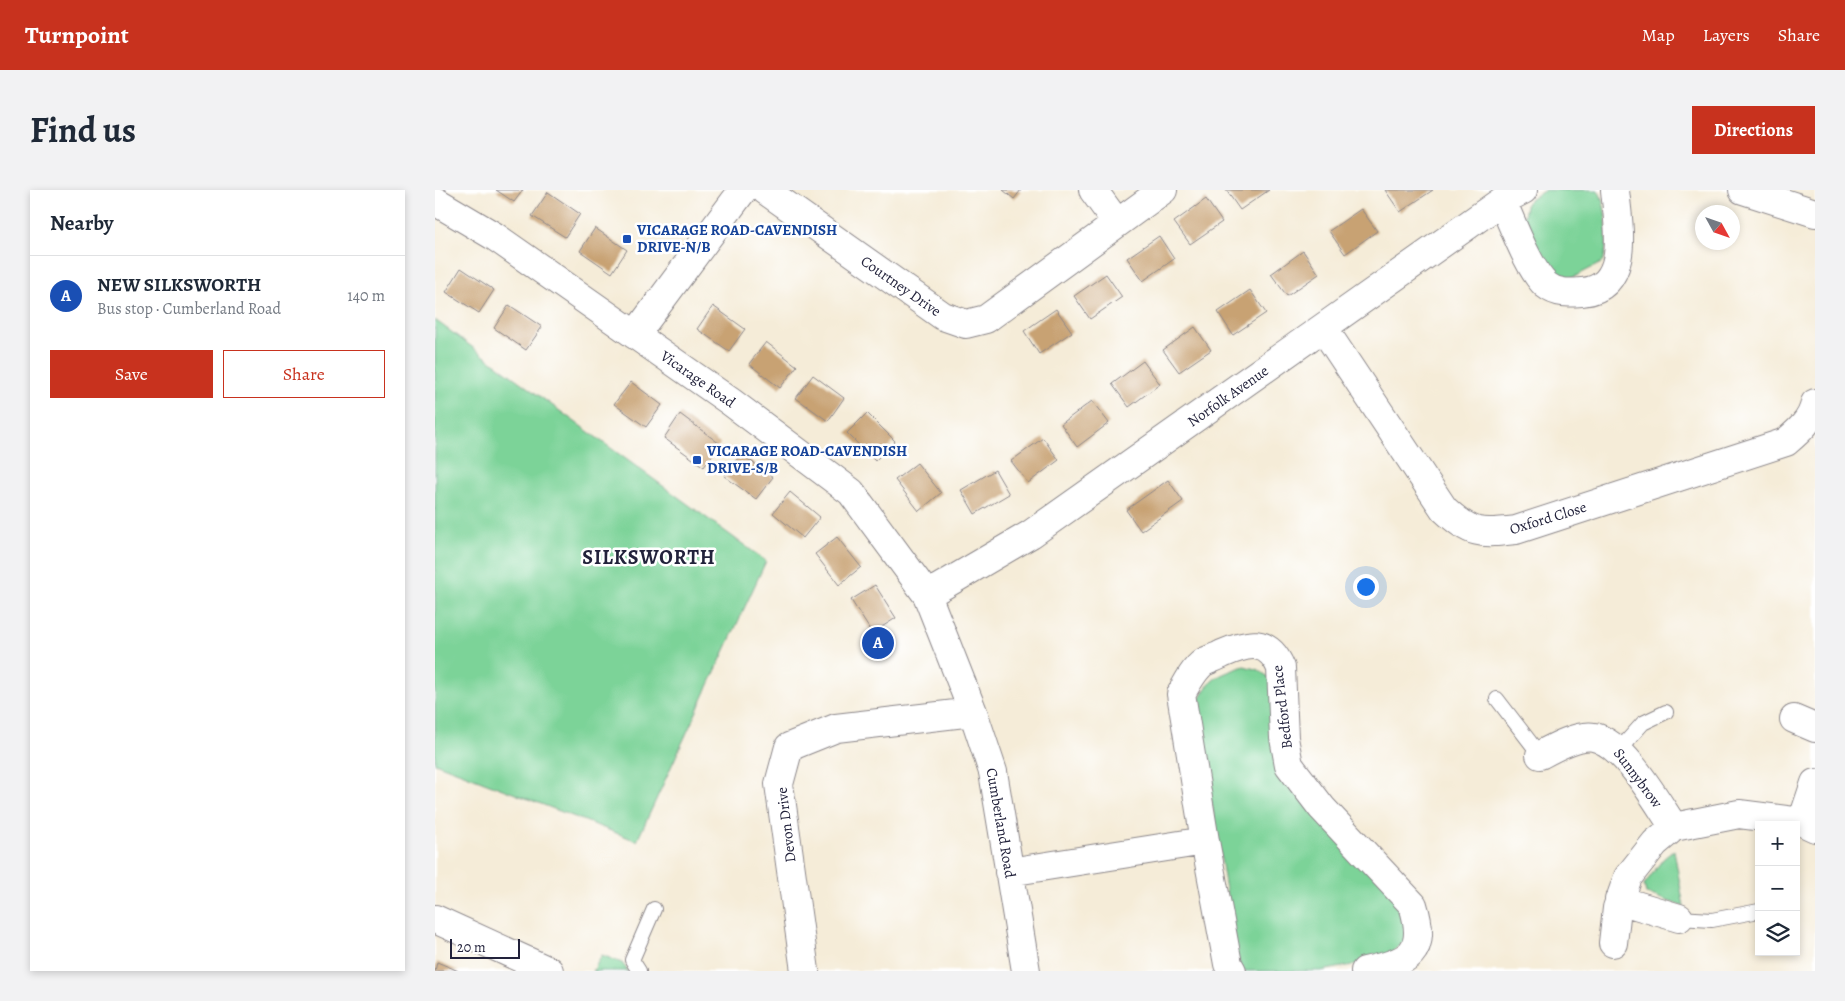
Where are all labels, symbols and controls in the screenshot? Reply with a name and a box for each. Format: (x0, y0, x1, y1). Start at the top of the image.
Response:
text: Turnpoint (25, 19, 129, 51)
text: Map (1642, 23, 1675, 47)
text: Layers (1703, 23, 1750, 47)
text: Share (1778, 23, 1820, 47)
text: Find us (30, 106, 136, 154)
button: Directions (1692, 106, 1815, 154)
north arrow (1695, 205, 1740, 250)
text: Nearby (50, 209, 113, 237)
place label: VICARAGE ROAD-CAVENDISH DRIVE-N/B (636, 220, 837, 257)
marker: VICARAGE ROAD-CAVENDISH DRIVE-N/B (621, 233, 633, 245)
street label: Courtney Drive (857, 251, 945, 321)
text: NEW SILKSWORTH (97, 272, 261, 298)
text: A (61, 285, 71, 307)
text: 140 m (347, 285, 385, 307)
text: Bus stop · Cumberland Road (97, 298, 281, 320)
street label: Vicarage Road (656, 345, 740, 413)
button: Save (50, 350, 213, 398)
button: Share (223, 350, 385, 398)
street label: Norfolk Avenue (1184, 361, 1273, 431)
place label: VICARAGE ROAD-CAVENDISH DRIVE-S/B (706, 441, 907, 478)
marker: VICARAGE ROAD-CAVENDISH DRIVE-S/B (691, 454, 703, 466)
street label: Oxford Close (1507, 497, 1589, 539)
district label: SILKSWORTH (582, 544, 716, 571)
your location (1353, 574, 1379, 600)
pin: A (862, 624, 894, 662)
street label: Bedford Place (1267, 664, 1297, 750)
street label: Sunnybrow (1609, 744, 1667, 812)
street label: Cumberland Road (981, 767, 1021, 880)
street label: Devon Drive (771, 786, 801, 864)
map controls (1755, 821, 1800, 956)
button: + (1755, 821, 1800, 866)
button: − (1755, 866, 1800, 911)
button: layers (1755, 911, 1800, 956)
scale bar (450, 936, 520, 959)
text: 20 m (457, 938, 486, 957)

